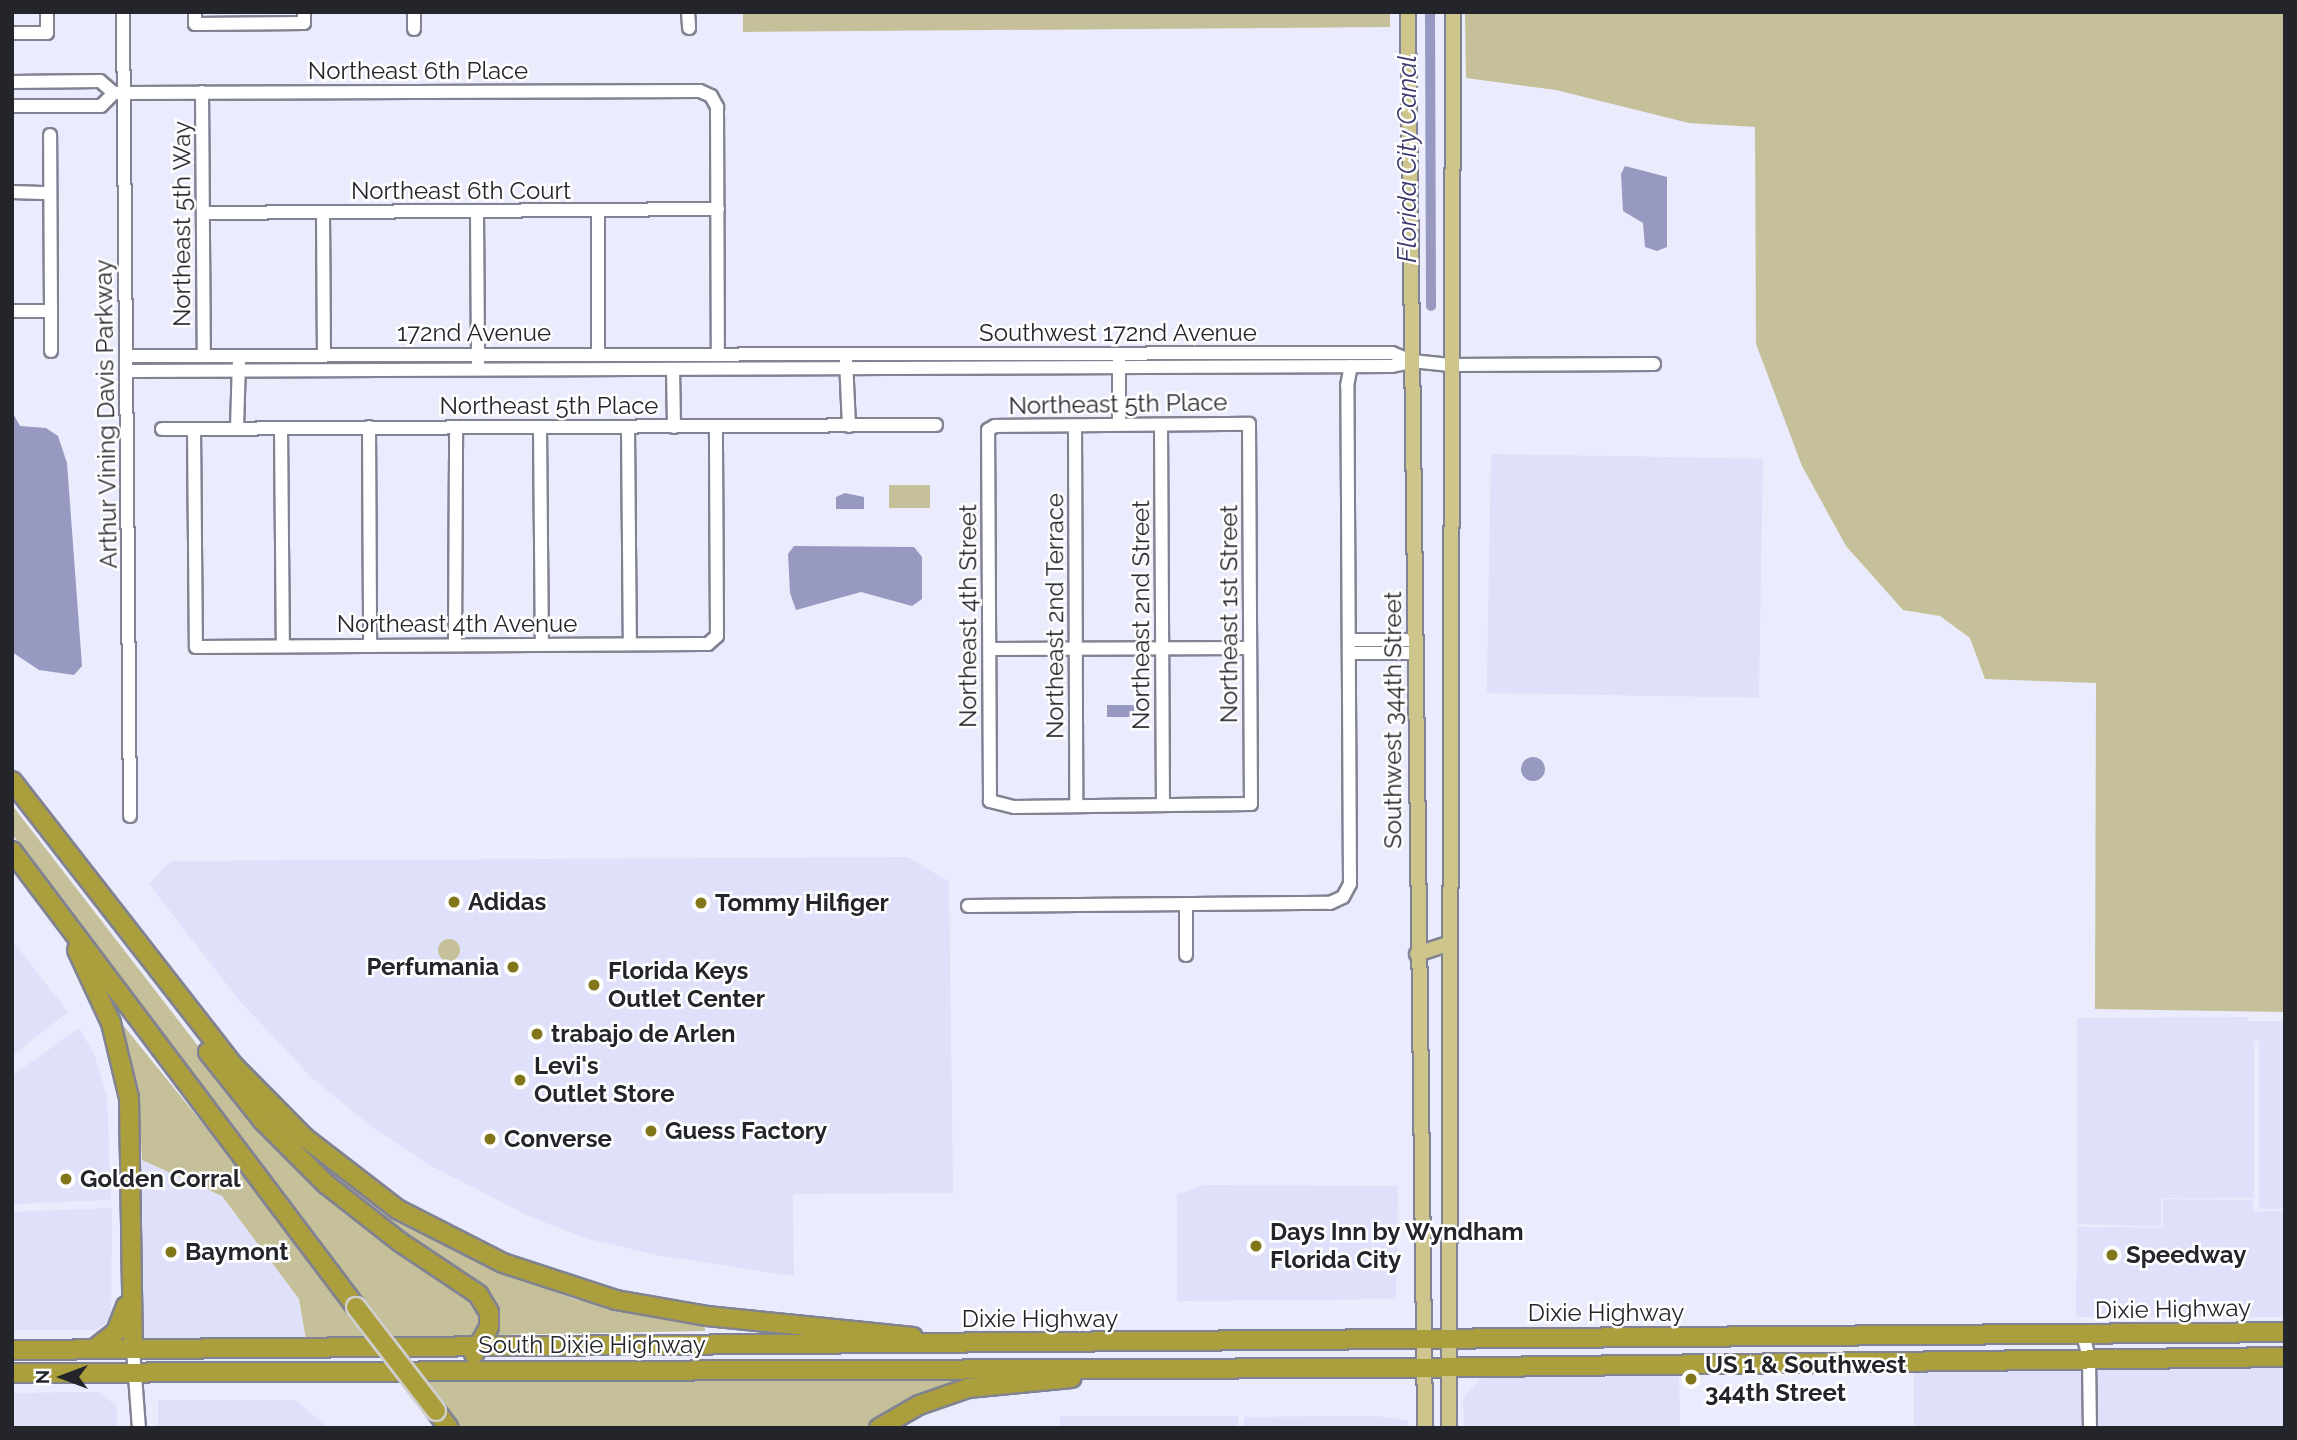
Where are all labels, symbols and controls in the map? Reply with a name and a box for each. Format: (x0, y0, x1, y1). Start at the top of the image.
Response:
water label: Florida City Canal (1392, 55, 1424, 263)
street label: Northeast 6th Place (308, 57, 528, 85)
street label: Northeast 5th Way (168, 121, 196, 327)
street label: Northeast 6th Court (351, 177, 571, 205)
street label: Arthur Vining Davis Parkway (89, 258, 123, 570)
street label: 172nd Avenue (397, 319, 551, 347)
street label: Southwest 172nd Avenue (979, 319, 1257, 347)
street label: Northeast 5th Place (1008, 388, 1228, 420)
street label: Northeast 5th Place (440, 392, 658, 420)
street label: Northeast 2nd Terrace (1041, 493, 1069, 739)
street label: Northeast 2nd Street (1127, 500, 1155, 730)
street label: Northeast 4th Street (954, 504, 982, 728)
street label: Northeast 1st Street (1215, 505, 1243, 723)
street label: Southwest 344th Street (1379, 591, 1407, 849)
street label: Northeast 4th Avenue (336, 610, 578, 638)
place label: Adidas (468, 888, 546, 916)
place label: Tommy Hilfiger (715, 889, 889, 917)
marker: Adidas (446, 894, 462, 910)
marker: Tommy Hilfiger (693, 895, 709, 911)
place label: Perfumania (366, 953, 499, 981)
place label: Florida Keys Outlet Center (608, 957, 765, 1013)
marker: Perfumania (505, 959, 521, 975)
marker: Florida Keys Outlet Center (586, 977, 602, 993)
place label: trabajo de Arlen (551, 1020, 736, 1048)
marker: trabajo de Arlen (529, 1026, 545, 1042)
place label: Levi's Outlet Store (534, 1052, 675, 1108)
marker: Levi's Outlet Store (512, 1072, 528, 1088)
place label: Guess Factory (665, 1117, 827, 1145)
marker: Guess Factory (643, 1123, 659, 1139)
place label: Converse (504, 1125, 612, 1153)
marker: Converse (482, 1131, 498, 1147)
place label: Golden Corral (80, 1165, 241, 1193)
marker: Golden Corral (58, 1171, 74, 1187)
place label: Days Inn by Wyndham Florida City (1270, 1218, 1525, 1274)
place label: Baymont (185, 1238, 288, 1266)
marker: Days Inn by Wyndham Florida City (1248, 1238, 1264, 1254)
place label: Speedway (2126, 1241, 2246, 1269)
marker: Baymont (163, 1244, 179, 1260)
marker: Speedway (2104, 1247, 2120, 1263)
street label: Dixie Highway (2095, 1293, 2251, 1325)
street label: Dixie Highway (1528, 1299, 1684, 1327)
street label: Dixie Highway (962, 1305, 1118, 1333)
street label: South Dixie Highway (478, 1331, 706, 1359)
north arrow (28, 1342, 98, 1412)
place label: US 1 & Southwest 344th Street (1705, 1351, 1907, 1407)
text: N (31, 1370, 53, 1384)
marker: US 1 & Southwest 344th Street (1683, 1371, 1699, 1387)

